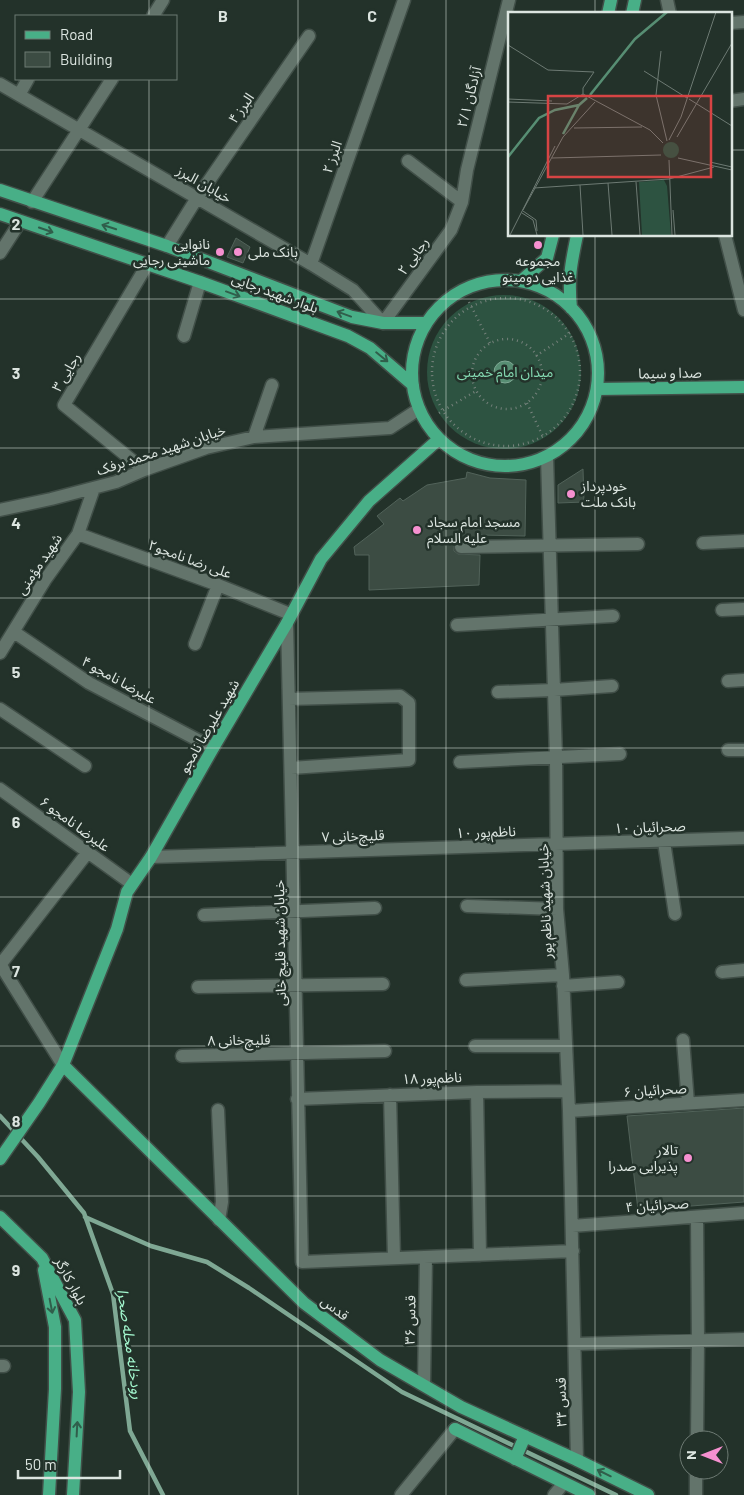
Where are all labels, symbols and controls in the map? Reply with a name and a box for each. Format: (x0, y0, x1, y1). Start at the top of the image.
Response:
text: B (218, 6, 228, 25)
text: C (367, 6, 377, 25)
inset map (508, 12, 732, 236)
legend (15, 15, 178, 80)
text: Road (60, 25, 93, 43)
text: Building (60, 50, 113, 68)
street label: آزادگان ۲/۱ (453, 64, 485, 129)
street label: البرز ۴ (224, 89, 258, 127)
street label: البرز ۲ (318, 138, 346, 176)
street label: خیابان البرز (173, 161, 235, 207)
text: 2 (12, 214, 21, 233)
one-way arrow (102, 222, 118, 232)
one-way arrow (38, 226, 54, 236)
street label: رجایی ۲ (393, 234, 433, 278)
place label: نانوایی ماشینی رجایی (133, 235, 210, 269)
marker: مجموعه غذایى دومینو (532, 239, 544, 251)
place label: بانک ملی (248, 243, 298, 261)
marker: نانوایی ماشینی رجایی (214, 246, 226, 258)
marker: بانک ملی (232, 246, 244, 258)
place label: مجموعه غذایى دومینو (502, 252, 574, 286)
street label: بلوار شهید رجایی (229, 269, 321, 317)
one-way arrow (225, 290, 240, 299)
one-way arrow (337, 309, 352, 318)
street label: رجایی ۳ (47, 349, 85, 395)
one-way arrow (375, 352, 388, 363)
text: 3 (12, 363, 20, 382)
park label: میدان امام خمینی (457, 363, 553, 383)
street label: صدا و سیما (638, 363, 702, 383)
street label: خیابان شهید محمد برفک (94, 421, 228, 479)
place label: خودپرداز بانک ملت (580, 477, 636, 510)
marker: خودپرداز بانک ملت (565, 488, 577, 500)
text: 4 (11, 513, 21, 532)
place label: مسجد امام سجاد علیه السلام (427, 513, 520, 549)
marker: مسجد امام سجاد علیه السلام (411, 524, 423, 536)
street label: شهید مؤمنی (12, 530, 66, 598)
street label: علی رضا نامجو۲ (146, 536, 234, 582)
street label: علیرضا نامجو ۴ (78, 652, 160, 708)
text: 5 (12, 662, 21, 681)
street label: شهید علیرضا نامجو (175, 676, 243, 776)
street label: علیرضا نامجو ۶ (36, 792, 114, 856)
text: 6 (12, 812, 21, 831)
street label: صحرائیان ۱۰ (614, 817, 686, 837)
street label: ناظم‌پور ۱۰ (456, 822, 517, 844)
street label: قلیچ‌خانی ۷ (321, 826, 385, 848)
street label: خیابان شهید ناظم پور (534, 843, 558, 960)
street label: خیابان شهید قلیچ خانی (270, 880, 292, 1006)
text: 7 (12, 961, 20, 980)
street label: قلیچ‌خانی ۸ (207, 1030, 271, 1052)
street label: ناظم‌پور ۱۸ (402, 1068, 463, 1090)
street label: صحرائیان ۶ (623, 1079, 688, 1101)
text: 8 (12, 1111, 21, 1130)
place label: تالار پذیرایی صدرا (608, 1141, 678, 1176)
marker: تالار پذیرایی صدرا (682, 1152, 694, 1164)
street label: صحرائیان ۴ (625, 1194, 690, 1216)
street label: بلوار کارگر (50, 1253, 91, 1308)
text: 9 (12, 1260, 20, 1279)
water label: رودخانه محله صحرا (113, 1288, 148, 1401)
street label: قدس (317, 1292, 353, 1324)
street label: قدس ۳۶ (401, 1295, 419, 1345)
one-way arrow (47, 1298, 57, 1314)
street label: قدس ۳۴ (552, 1377, 570, 1427)
one-way arrow (72, 1421, 81, 1437)
north arrow (679, 1430, 729, 1480)
scale bar (18, 1448, 120, 1480)
text: N (682, 1450, 699, 1460)
text: 50 m (25, 1455, 57, 1473)
one-way arrow (597, 1468, 612, 1477)

